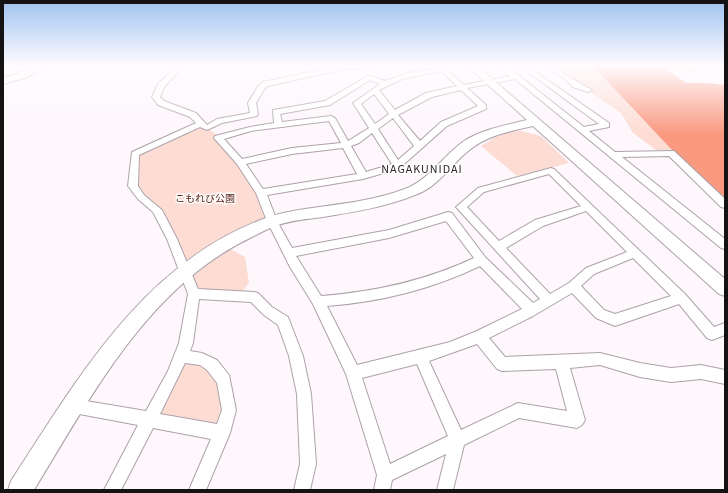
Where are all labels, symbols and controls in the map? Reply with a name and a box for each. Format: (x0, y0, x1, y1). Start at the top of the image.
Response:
district label: NAGAKUNIDAI (381, 161, 463, 178)
park label: こもれび公園 (175, 192, 235, 206)

